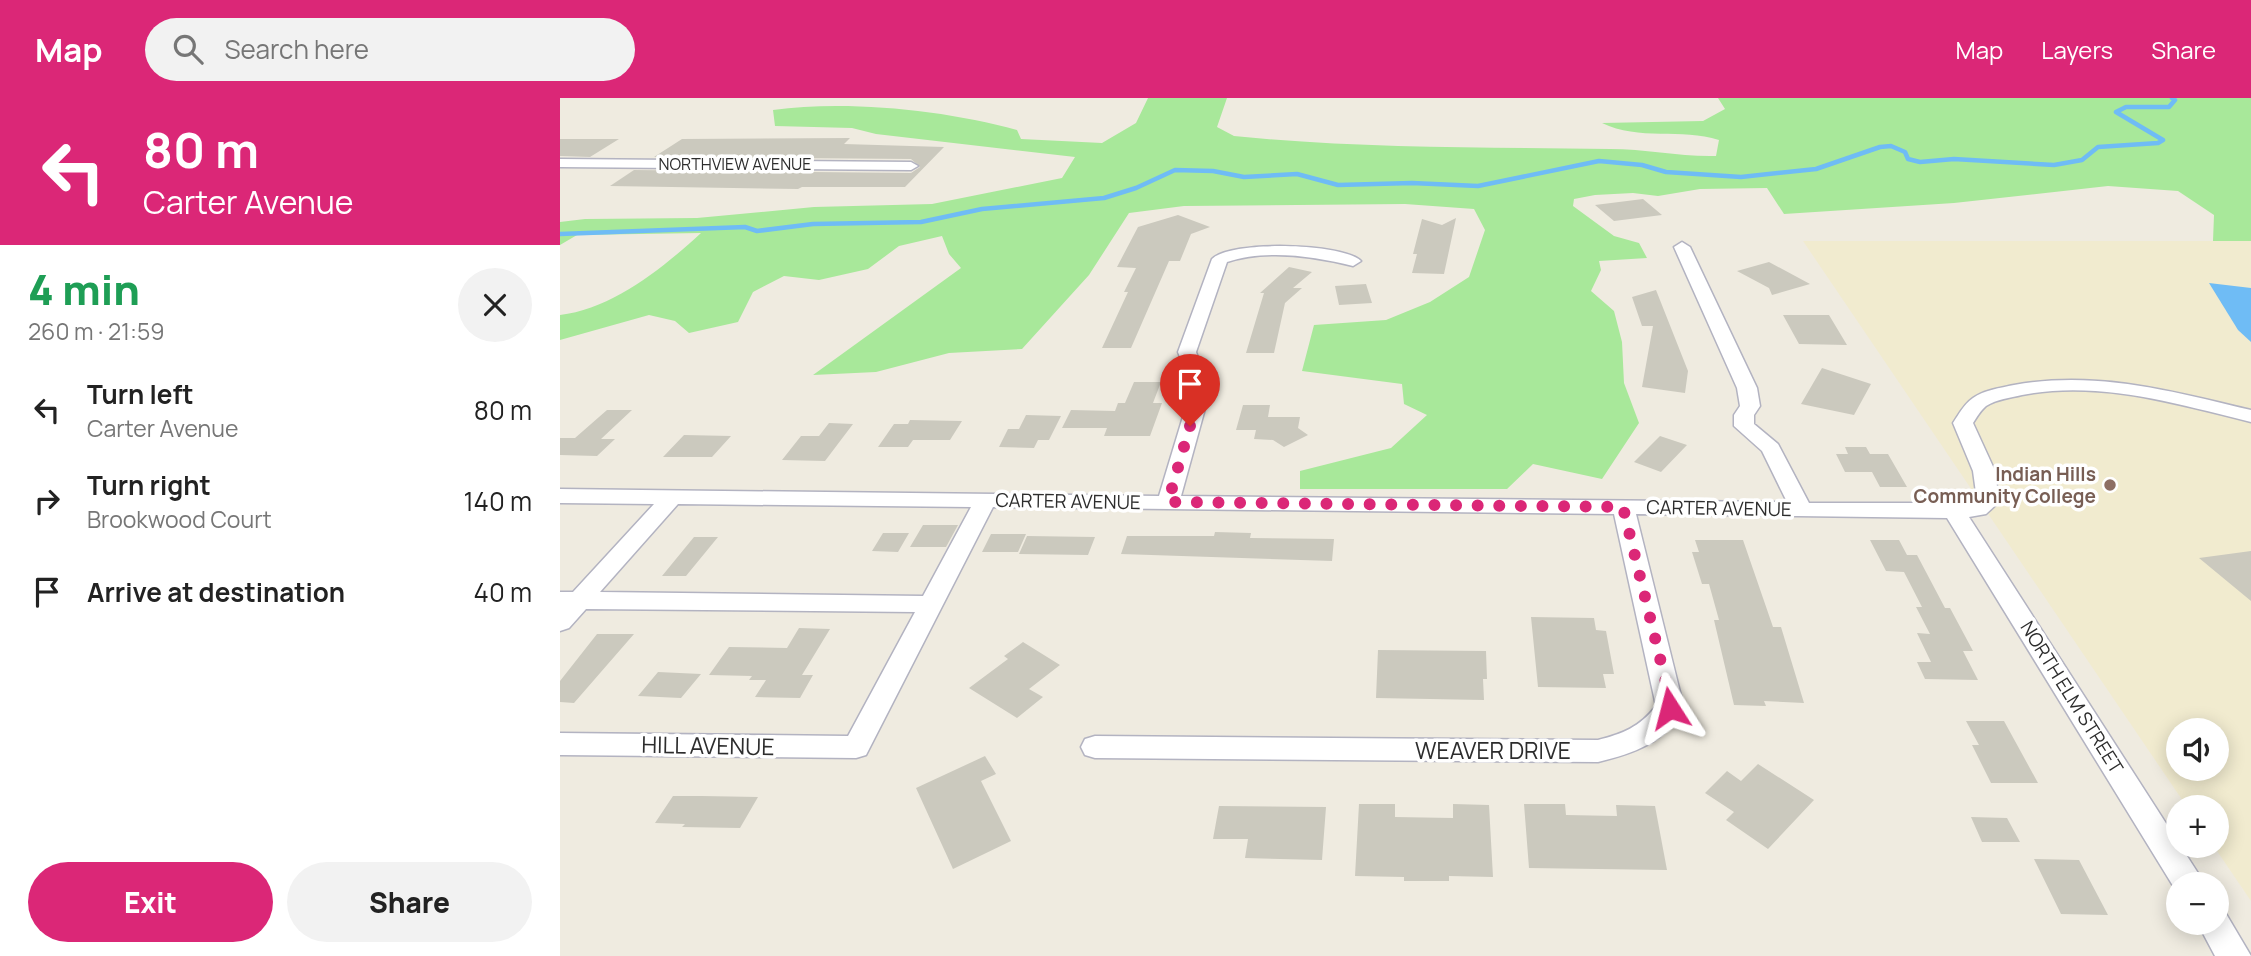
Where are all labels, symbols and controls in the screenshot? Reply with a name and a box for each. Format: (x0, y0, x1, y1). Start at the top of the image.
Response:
search box (145, 18, 635, 81)
text: Map (35, 27, 103, 72)
icon: search (169, 30, 207, 68)
text: Search here (225, 31, 369, 67)
text: Map (1956, 33, 2003, 66)
text: Layers (2041, 33, 2113, 66)
text: Share (2151, 33, 2216, 66)
text: 80 m (143, 116, 259, 183)
icon: left (28, 126, 119, 217)
street label: NORTHVIEW AVENUE (659, 153, 811, 175)
text: Carter Avenue (143, 180, 354, 224)
text: 4 min (28, 260, 140, 318)
button: close (458, 268, 532, 342)
text: 260 m · 21:59 (28, 315, 164, 347)
pin (1160, 354, 1220, 426)
icon: arrive (1171, 365, 1209, 403)
text: Turn left (87, 376, 194, 412)
icon: left (28, 391, 66, 429)
text: 80 m (474, 392, 532, 428)
text: Carter Avenue (87, 412, 238, 444)
place label: Indian Hills Community College (1914, 461, 2096, 509)
text: Turn right (87, 467, 211, 503)
marker: Indian Hills Community College (2102, 477, 2118, 493)
icon: right (28, 482, 66, 520)
text: 140 m (463, 483, 532, 519)
street label: CARTER AVENUE (995, 487, 1141, 515)
street label: CARTER AVENUE (1646, 494, 1792, 522)
text: Brookwood Court (87, 503, 272, 535)
icon: arrive (28, 573, 66, 611)
text: Arrive at destination (87, 574, 345, 610)
text: 40 m (474, 574, 532, 610)
street label: NORTH ELM STREET (2015, 616, 2130, 779)
position arrow (1633, 671, 1707, 745)
map controls (2166, 718, 2229, 935)
button: sound (2166, 718, 2229, 781)
street label: HILL AVENUE (641, 728, 775, 762)
street label: WEAVER DRIVE (1415, 734, 1571, 766)
button: + (2166, 795, 2229, 858)
button: Exit (28, 862, 273, 942)
button: Share (287, 862, 532, 942)
button: − (2166, 872, 2229, 935)

